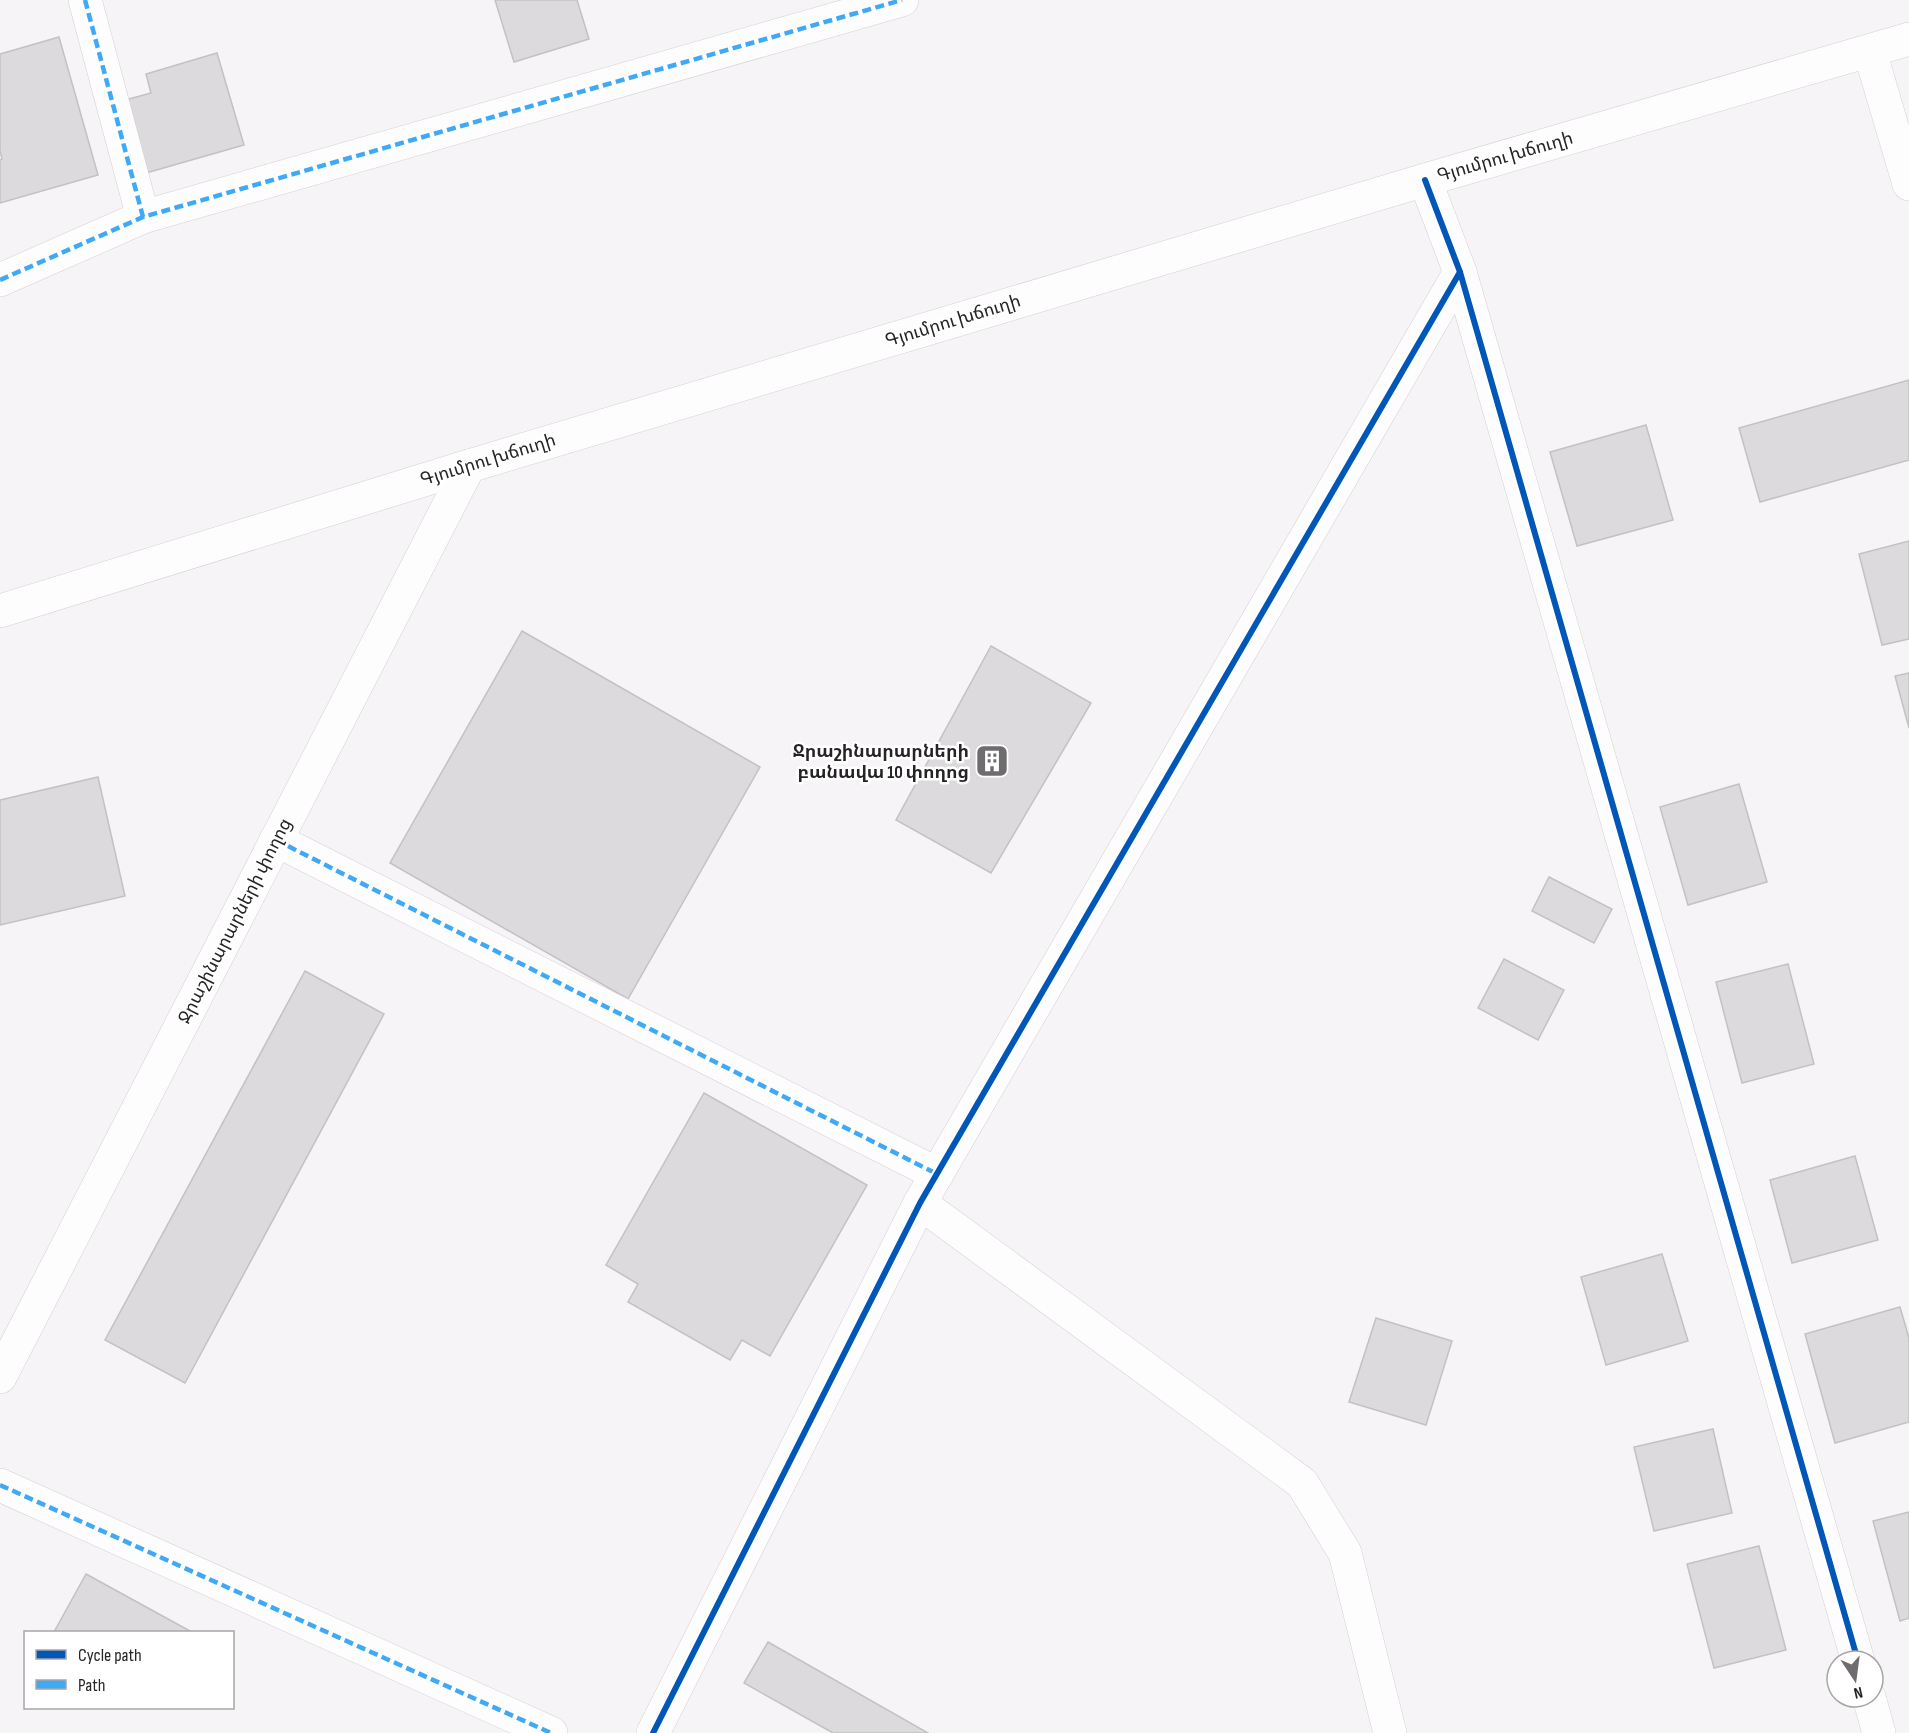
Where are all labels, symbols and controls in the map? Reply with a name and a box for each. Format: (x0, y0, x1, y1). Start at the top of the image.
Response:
street label: Գյումրու խճուղի (1435, 128, 1575, 186)
street label: Գյումրու խճուղի (883, 290, 1023, 352)
street label: Գյումրու խճուղի (418, 429, 558, 491)
place label: Ջրաշինարարների բանավա 10 փողոց (793, 741, 969, 783)
building icon: Ջրաշինարարների բանավա 10 փողոց (974, 743, 1010, 779)
street label: Ջրաշինարարների փողոց (174, 815, 296, 1027)
legend (24, 1631, 234, 1709)
text: Cycle path (78, 1645, 142, 1666)
north arrow (1825, 1649, 1885, 1709)
text: Path (78, 1675, 106, 1696)
text: N (1852, 1682, 1864, 1702)

